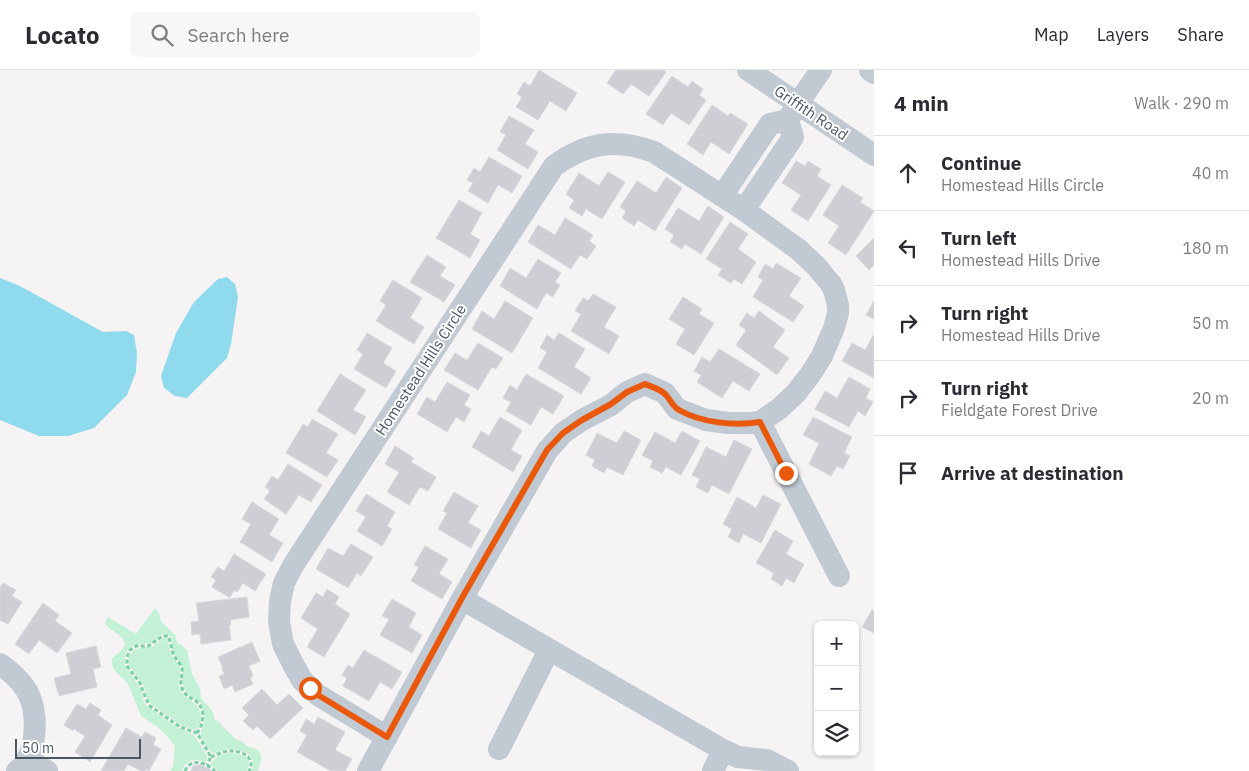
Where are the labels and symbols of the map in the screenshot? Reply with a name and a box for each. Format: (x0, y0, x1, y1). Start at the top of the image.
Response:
street label: Griffith Road (771, 81, 852, 144)
street label: Homestead Hills Circle (371, 300, 470, 439)
route end (775, 462, 798, 485)
route start (299, 677, 322, 700)
scale bar (15, 736, 141, 759)

